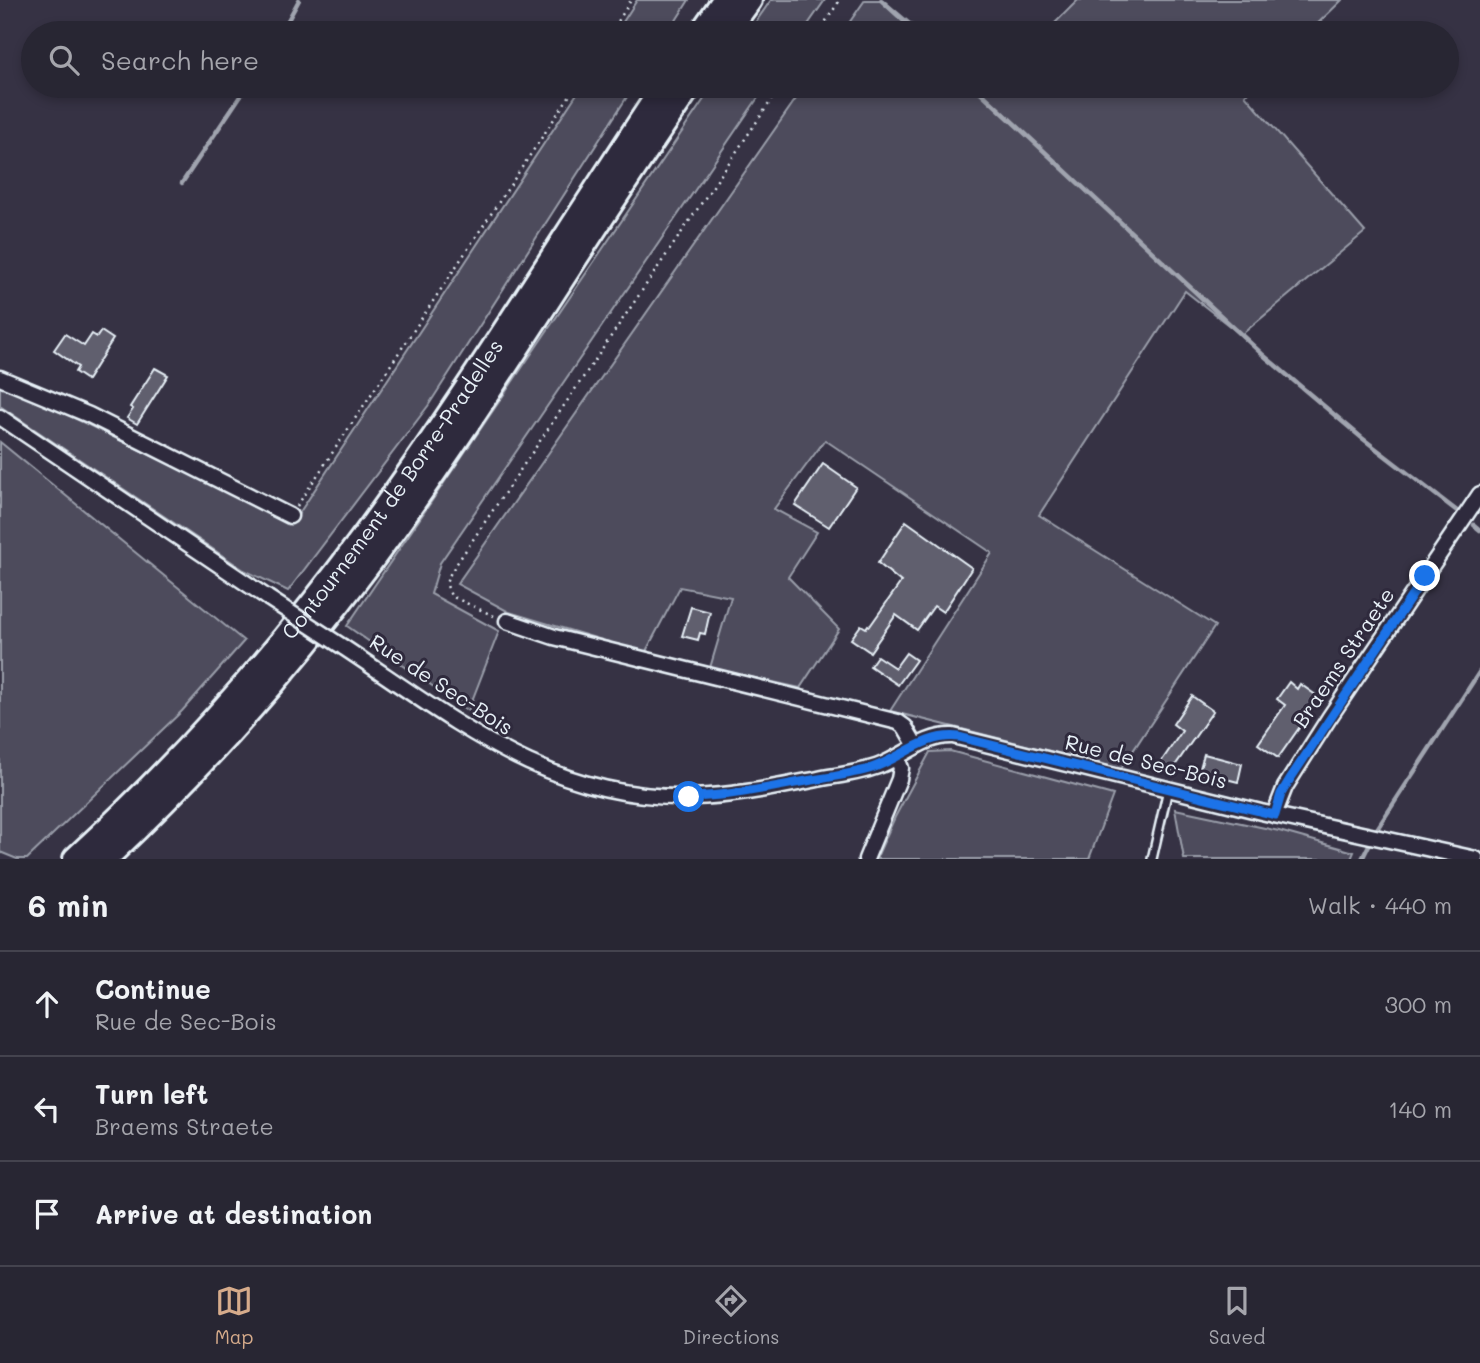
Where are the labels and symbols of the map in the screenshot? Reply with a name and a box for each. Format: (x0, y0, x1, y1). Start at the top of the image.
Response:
street label: Contournement de Borre-Pradelles (275, 334, 508, 644)
route end (1409, 560, 1440, 591)
street label: Braems Straete (1286, 582, 1400, 732)
street label: Rue de Sec-Bois (365, 627, 519, 740)
street label: Rue de Sec-Bois (1063, 727, 1230, 794)
route start (673, 781, 704, 812)

